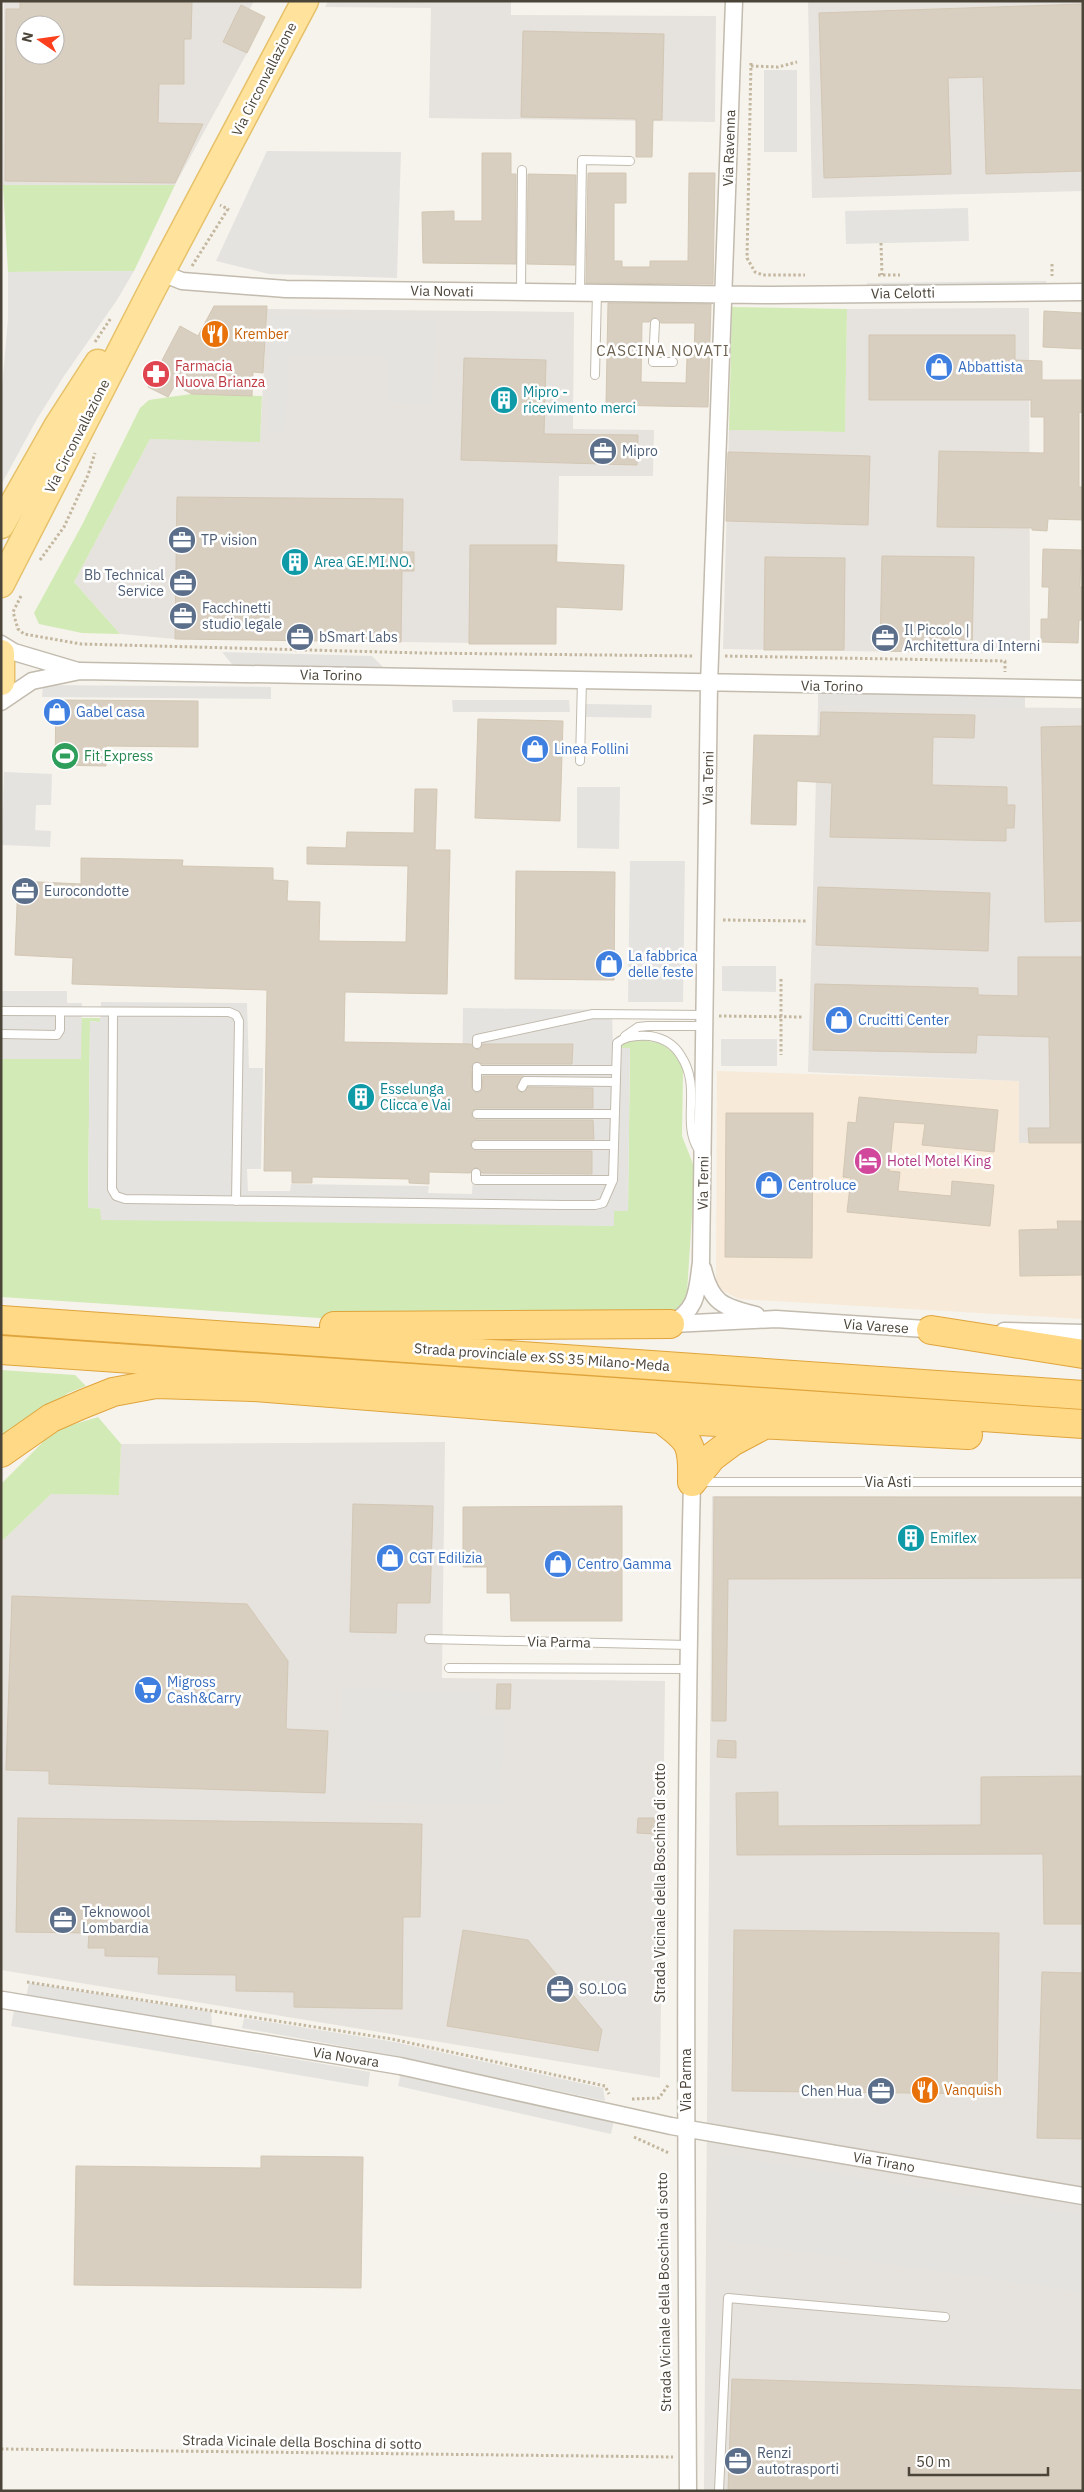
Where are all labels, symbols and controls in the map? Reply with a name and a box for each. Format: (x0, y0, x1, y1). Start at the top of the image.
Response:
north arrow (15, 15, 65, 65)
street label: Via Circonvallazione (228, 19, 301, 139)
text: N (17, 30, 37, 44)
street label: Via Ravenna (719, 109, 739, 187)
street label: Via Novati (410, 281, 474, 301)
street label: Via Celotti (871, 283, 935, 303)
restaurant icon: Krember (200, 319, 230, 349)
place label: Krember (234, 325, 289, 343)
district label: CASCINA NOVATI (596, 341, 730, 360)
shop icon: Abbattista (924, 352, 954, 382)
place label: Farmacia Nuova Brianza (175, 357, 266, 391)
place label: Abbattista (958, 358, 1024, 376)
pharmacy icon: Farmacia Nuova Brianza (141, 359, 171, 389)
street label: Via Circonvallazione (41, 376, 114, 496)
place label: Mipro - ricevimento merci (523, 383, 636, 417)
building icon: Mipro - ricevimento merci (489, 385, 519, 415)
office icon: Mipro (588, 436, 618, 466)
place label: Mipro (622, 442, 658, 460)
office icon: TP vision (167, 525, 197, 555)
place label: TP vision (201, 531, 257, 549)
building icon: Area GE.MI.NO. (280, 547, 310, 577)
place label: Area GE.MI.NO. (314, 553, 412, 571)
place label: Bb Technical Service (84, 566, 164, 600)
office icon: Bb Technical Service (168, 568, 198, 598)
place label: Facchinetti studio legale (202, 599, 282, 633)
office icon: Facchinetti studio legale (168, 601, 198, 631)
place label: Il Piccolo | Architettura di Interni (904, 621, 1040, 655)
office icon: bSmart Labs (285, 622, 315, 652)
office icon: Il Piccolo | Architettura di Interni (870, 623, 900, 653)
place label: bSmart Labs (319, 628, 398, 646)
street label: Via Torino (300, 665, 362, 685)
street label: Via Torino (801, 676, 863, 696)
shop icon: Gabel casa (42, 697, 72, 727)
place label: Gabel casa (76, 703, 145, 721)
shop icon: Linea Follini (520, 734, 550, 764)
place label: Linea Follini (554, 740, 629, 758)
sports icon: Fit Express (50, 741, 80, 771)
place label: Fit Express (84, 747, 153, 765)
street label: Via Terni (699, 751, 717, 805)
office icon: Eurocondotte (10, 876, 40, 906)
place label: Eurocondotte (44, 882, 129, 900)
place label: La fabbrica delle feste (628, 947, 698, 981)
shop icon: La fabbrica delle feste (594, 949, 624, 979)
shop icon: Crucitti Center (824, 1005, 854, 1035)
place label: Crucitti Center (858, 1011, 949, 1029)
place label: Esselunga Clicca e Vai (380, 1080, 451, 1114)
building icon: Esselunga Clicca e Vai (346, 1082, 376, 1112)
hotel icon: Hotel Motel King (853, 1146, 883, 1176)
place label: Hotel Motel King (887, 1152, 992, 1170)
street label: Via Terni (694, 1156, 712, 1210)
shop icon: Centroluce (754, 1170, 784, 1200)
place label: Centroluce (788, 1176, 857, 1194)
street label: Via Varese (843, 1315, 910, 1337)
street label: Strada provinciale ex SS 35 Milano-Meda (414, 1339, 671, 1375)
street label: Via Asti (865, 1473, 911, 1491)
building icon: Emiflex (896, 1523, 926, 1553)
place label: Emiflex (930, 1529, 977, 1547)
shop icon: CGT Edilizia (375, 1543, 405, 1573)
place label: CGT Edilizia (409, 1549, 483, 1567)
shop icon: Centro Gamma (543, 1549, 573, 1579)
place label: Centro Gamma (577, 1555, 672, 1573)
street label: Via Parma (527, 1632, 591, 1652)
place label: Migross Cash&Carry (167, 1673, 241, 1707)
supermarket icon: Migross Cash&Carry (133, 1675, 163, 1705)
street label: Strada Vicinale della Boschina di sotto (651, 1763, 669, 2003)
place label: Teknowool Lombardia (82, 1903, 150, 1937)
office icon: Teknowool Lombardia (48, 1905, 78, 1935)
office icon: SO.LOG (545, 1974, 575, 2004)
place label: SO.LOG (579, 1980, 627, 1998)
street label: Via Novara (311, 2043, 381, 2071)
street label: Via Parma (677, 2048, 695, 2112)
restaurant icon: Vanquish (910, 2075, 940, 2105)
office icon: Chen Hua (866, 2076, 896, 2106)
place label: Vanquish (944, 2081, 1002, 2099)
place label: Chen Hua (801, 2082, 863, 2100)
street label: Via Tirano (852, 2148, 917, 2176)
street label: Strada Vicinale della Boschina di sotto (653, 2172, 675, 2412)
street label: Strada Vicinale della Boschina di sotto (182, 2431, 422, 2453)
place label: Renzi autotrasporti (757, 2444, 839, 2478)
scale bar (909, 2444, 1048, 2476)
office icon: Renzi autotrasporti (723, 2446, 753, 2476)
text: 50 m (916, 2452, 951, 2471)

